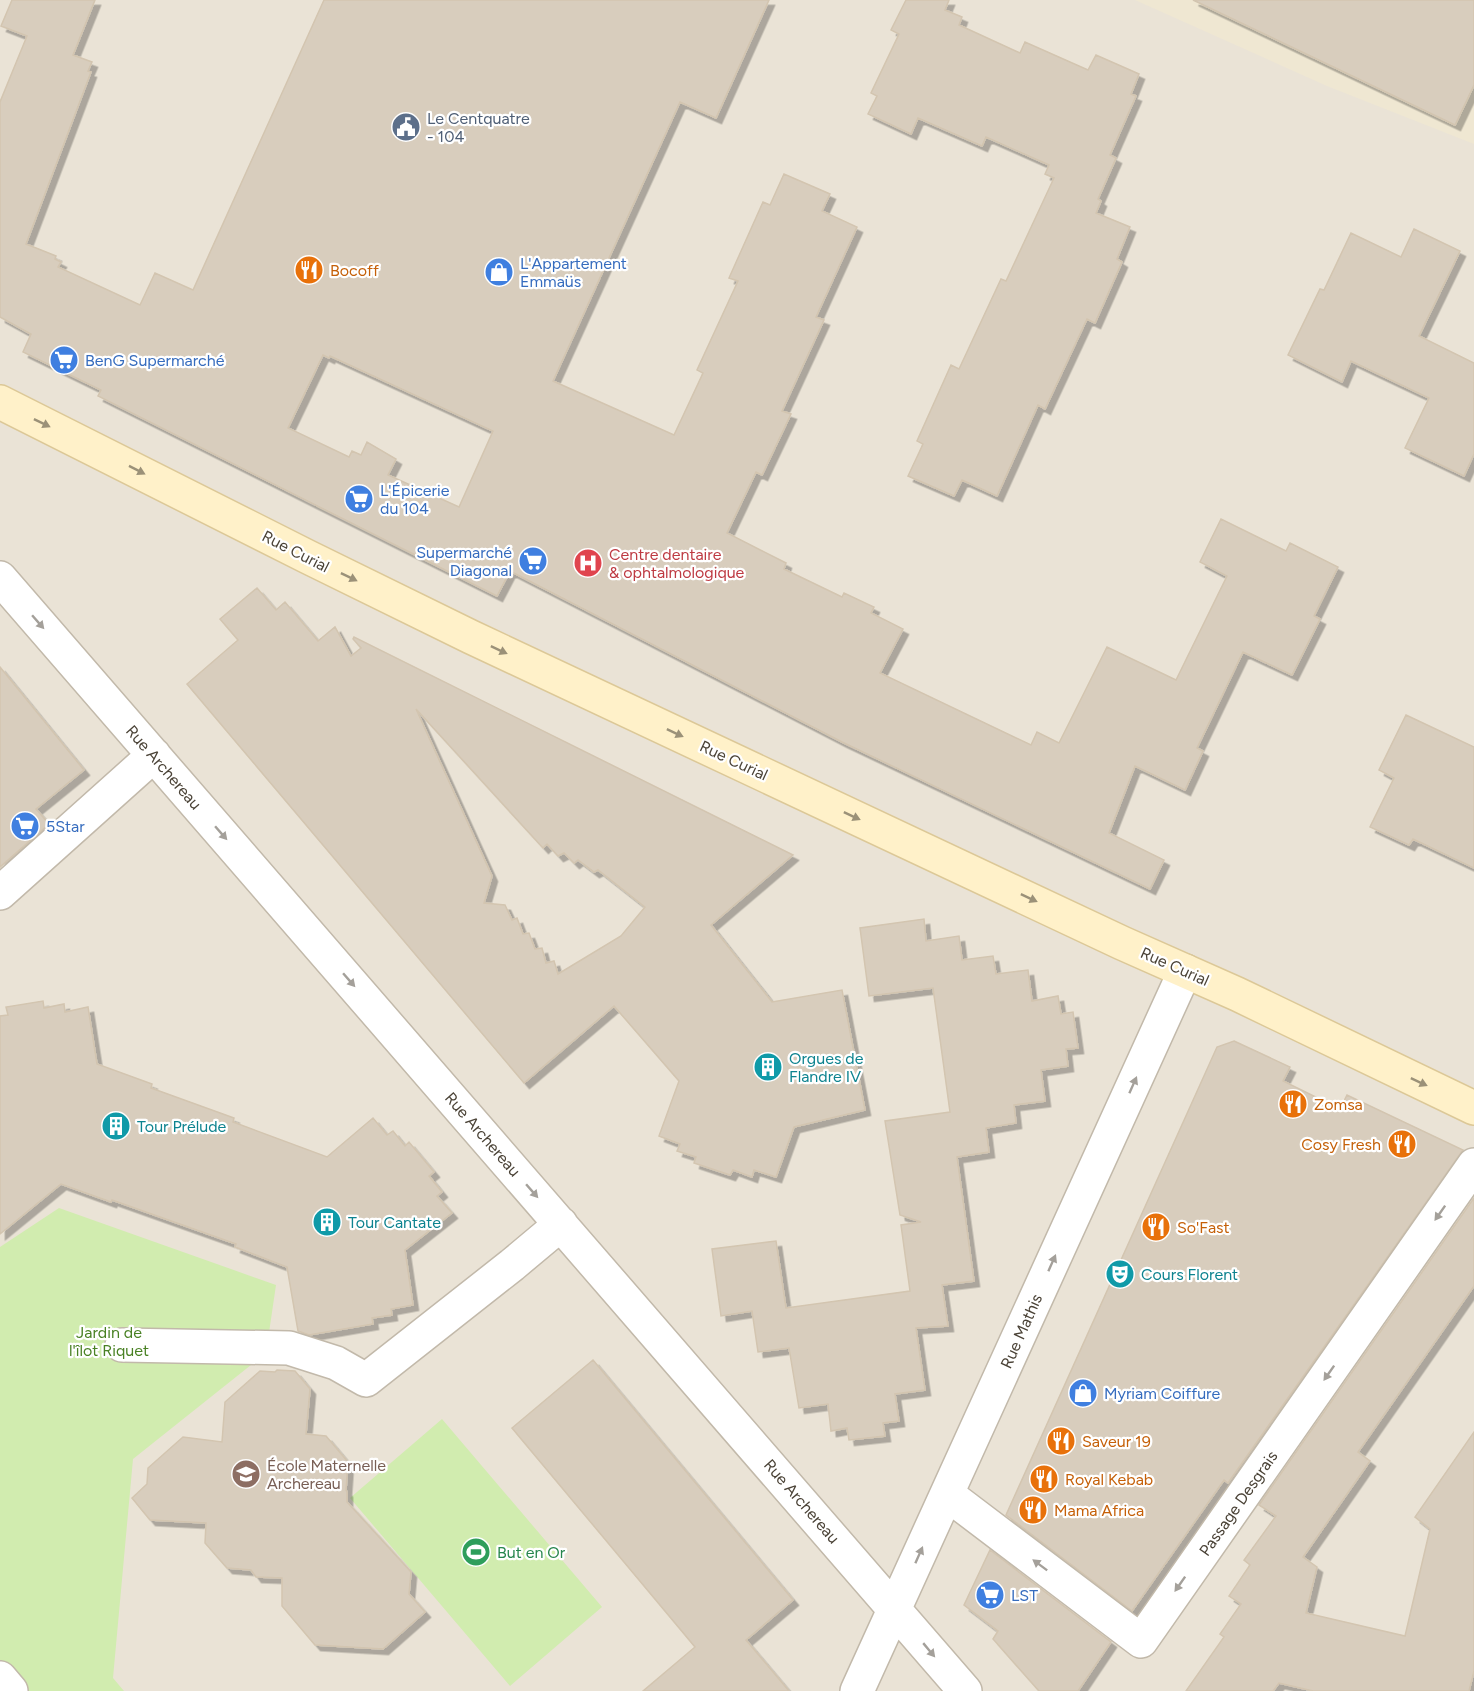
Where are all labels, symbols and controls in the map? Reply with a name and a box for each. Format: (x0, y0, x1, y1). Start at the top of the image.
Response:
place label: Le Centquatre - 104 (427, 109, 530, 146)
public building icon: Le Centquatre - 104 (390, 111, 422, 143)
restaurant icon: Bocoff (293, 254, 325, 286)
place label: L'Appartement Emmaüs (520, 254, 627, 291)
shop icon: L'Appartement Emmaüs (483, 256, 515, 288)
place label: Bocoff (330, 261, 379, 280)
supermarket icon: BenG Supermarché (48, 344, 80, 376)
place label: BenG Supermarché (85, 351, 225, 370)
one-way arrow (34, 419, 51, 428)
one-way arrow (129, 465, 146, 475)
place label: L'Épicerie du 104 (380, 481, 450, 518)
supermarket icon: L'Épicerie du 104 (343, 483, 375, 515)
street label: Rue Curial (259, 526, 333, 576)
place label: Supermarché Diagonal (416, 543, 512, 580)
supermarket icon: Supermarché Diagonal (517, 545, 549, 577)
place label: Centre dentaire & ophtalmologique (609, 545, 745, 582)
hospital icon: Centre dentaire & ophtalmologique (572, 547, 604, 579)
one-way arrow (340, 572, 357, 582)
one-way arrow (31, 614, 44, 629)
one-way arrow (490, 645, 507, 654)
street label: Rue Archereau (122, 721, 205, 813)
one-way arrow (667, 728, 684, 737)
street label: Rue Curial (697, 736, 771, 784)
supermarket icon: 5Star (9, 810, 41, 842)
one-way arrow (843, 811, 860, 820)
place label: 5Star (46, 817, 85, 836)
one-way arrow (214, 825, 227, 840)
one-way arrow (1020, 894, 1037, 903)
street label: Rue Curial (1138, 943, 1212, 990)
one-way arrow (342, 972, 355, 987)
place label: Orgues de Flandre IV (789, 1049, 864, 1086)
building icon: Orgues de Flandre IV (752, 1051, 784, 1083)
one-way arrow (1128, 1077, 1137, 1094)
one-way arrow (1411, 1077, 1428, 1086)
street label: Rue Archereau (441, 1088, 524, 1180)
restaurant icon: Zomsa (1277, 1088, 1309, 1120)
place label: Zomsa (1314, 1095, 1363, 1114)
building icon: Tour Prélude (100, 1110, 132, 1142)
place label: Tour Prélude (137, 1117, 227, 1136)
restaurant icon: Cosy Fresh (1386, 1128, 1418, 1160)
place label: Cosy Fresh (1301, 1135, 1381, 1154)
one-way arrow (525, 1183, 538, 1198)
one-way arrow (1434, 1205, 1446, 1221)
building icon: Tour Cantate (311, 1206, 343, 1238)
restaurant icon: So'Fast (1140, 1211, 1172, 1243)
place label: Tour Cantate (348, 1213, 441, 1232)
place label: So'Fast (1177, 1218, 1230, 1237)
one-way arrow (1047, 1253, 1057, 1271)
theatre icon: Cours Florent (1104, 1258, 1136, 1290)
place label: Cours Florent (1141, 1265, 1238, 1284)
street label: Rue Mathis (997, 1291, 1046, 1371)
park label: Jardin de l'îlot Riquet (69, 1323, 149, 1360)
one-way arrow (1323, 1365, 1335, 1381)
shop icon: Myriam Coiffure (1067, 1377, 1099, 1409)
place label: Myriam Coiffure (1104, 1384, 1220, 1403)
restaurant icon: Saveur 19 (1045, 1425, 1077, 1457)
place label: Saveur 19 (1082, 1432, 1151, 1451)
street label: Passage Desgrais (1195, 1447, 1282, 1559)
street label: Rue Archereau (760, 1455, 843, 1547)
place label: École Maternelle Archereau (267, 1456, 386, 1493)
school or university icon: École Maternelle Archereau (230, 1458, 262, 1490)
restaurant icon: Royal Kebab (1028, 1463, 1060, 1495)
place label: Royal Kebab (1065, 1470, 1153, 1489)
restaurant icon: Mama Africa (1017, 1494, 1049, 1526)
place label: Mama Africa (1054, 1501, 1144, 1520)
sports icon: But en Or (460, 1536, 492, 1568)
place label: But en Or (497, 1543, 566, 1562)
one-way arrow (914, 1546, 923, 1563)
one-way arrow (1033, 1559, 1049, 1571)
one-way arrow (1174, 1576, 1186, 1592)
supermarket icon: LST (974, 1579, 1006, 1611)
place label: LST (1011, 1586, 1038, 1605)
one-way arrow (923, 1642, 936, 1658)

